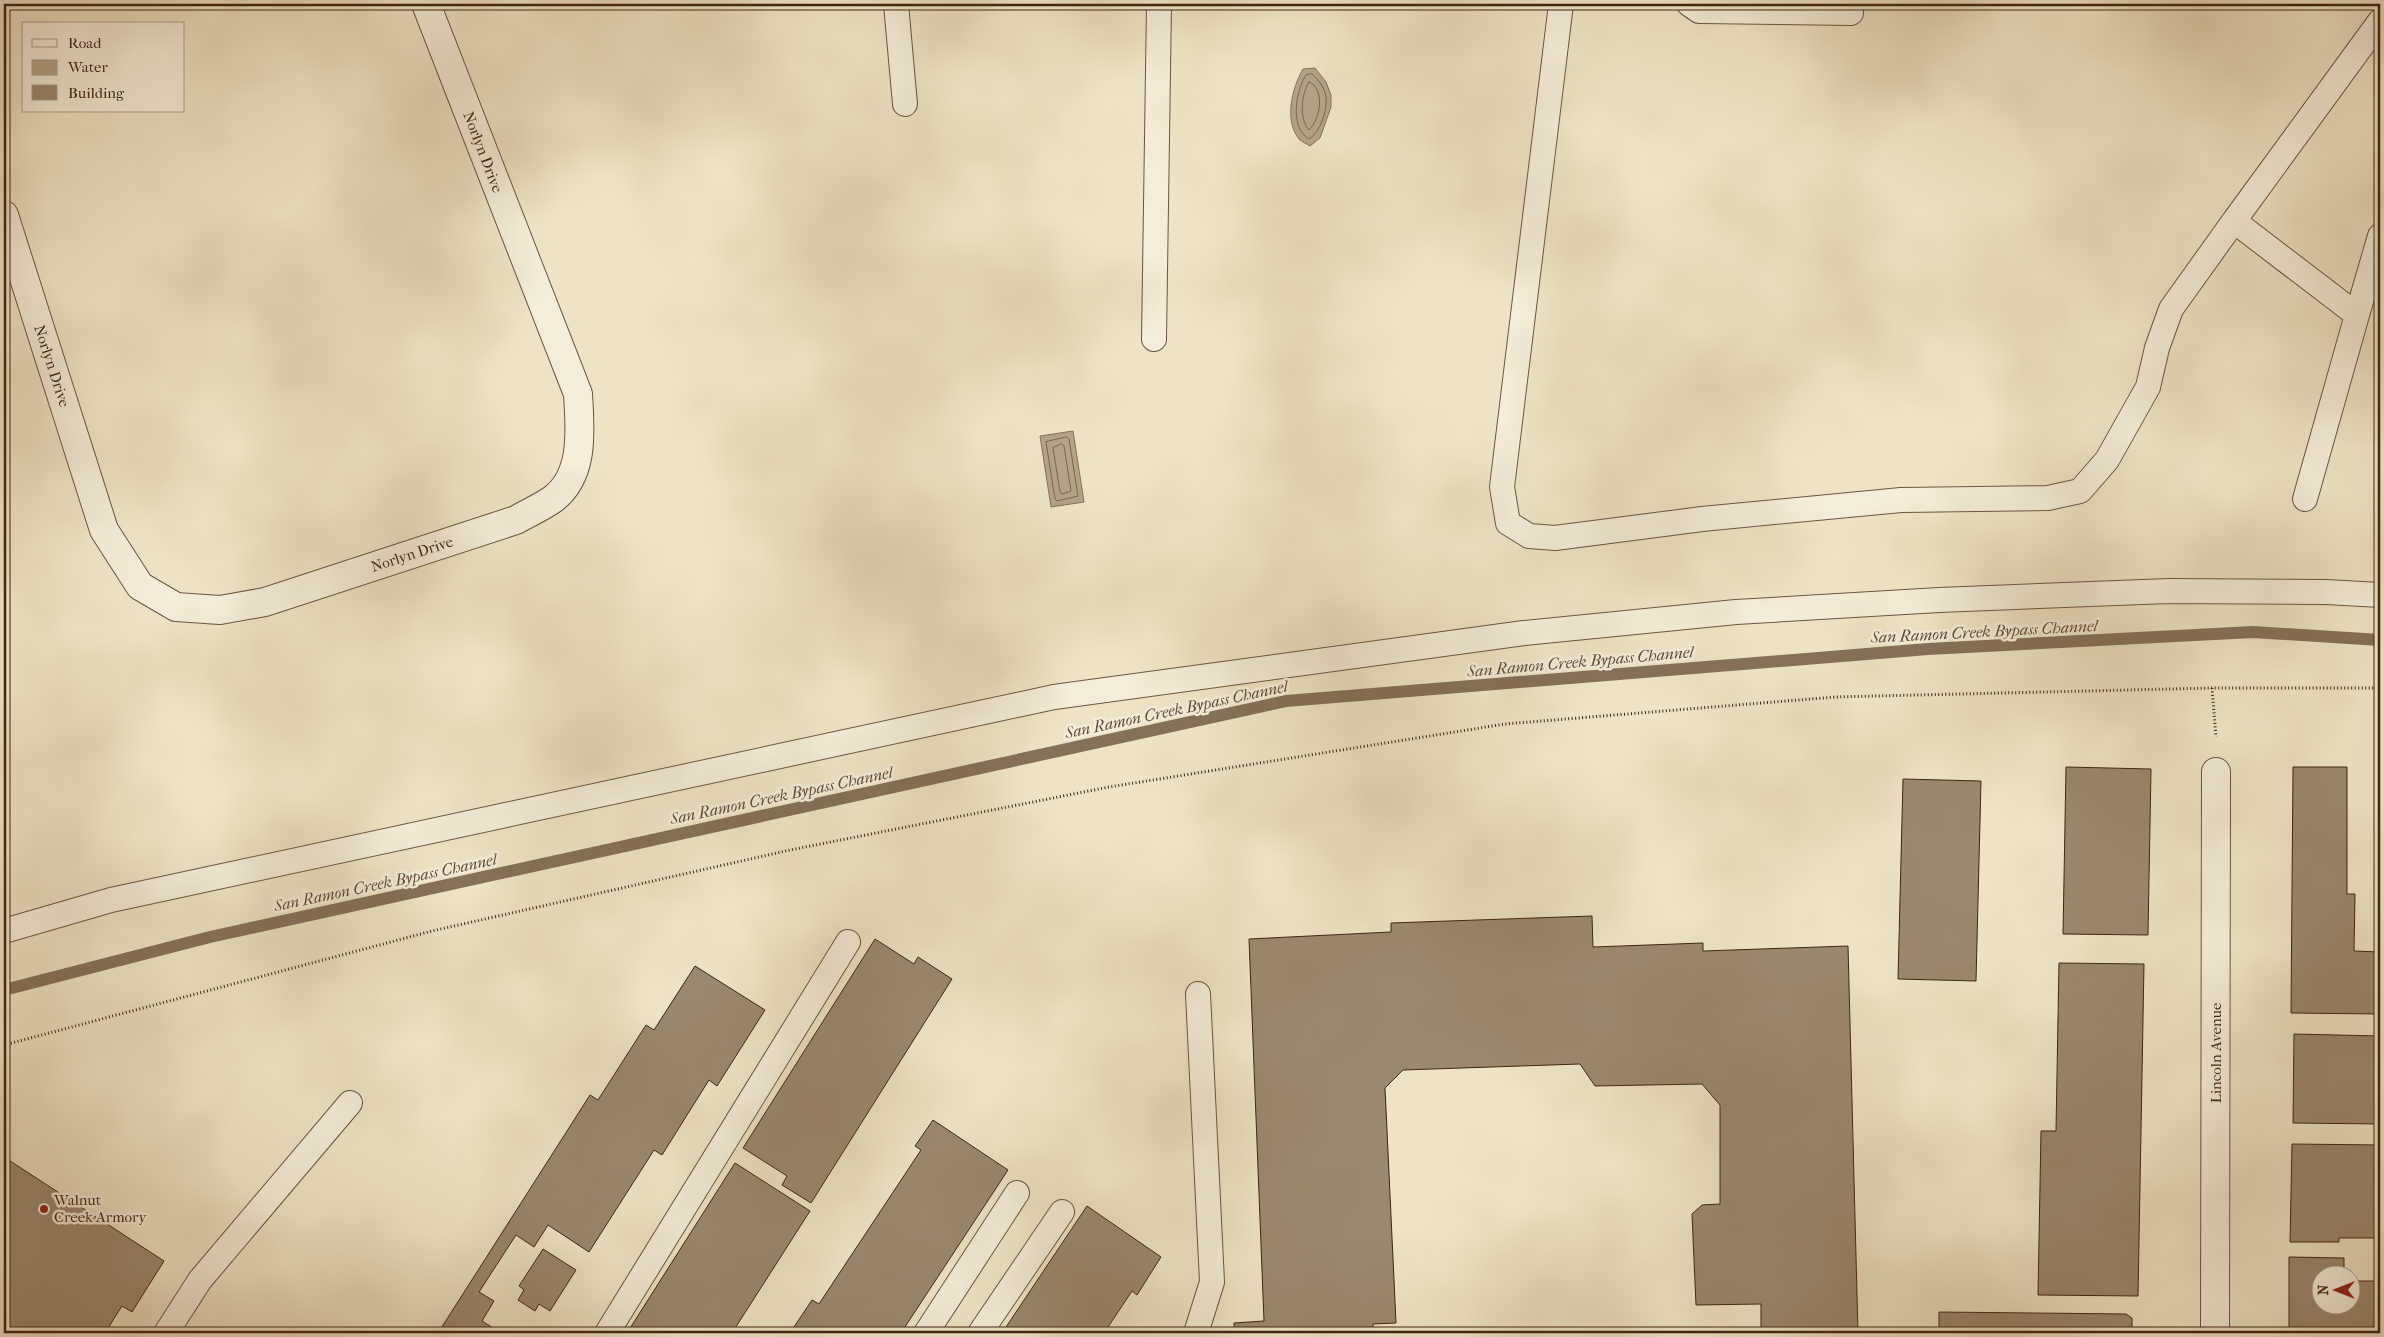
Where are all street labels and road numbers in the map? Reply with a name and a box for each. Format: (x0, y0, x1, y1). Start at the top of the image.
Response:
street label: Norlyn Drive (459, 109, 507, 196)
street label: Norlyn Drive (30, 323, 74, 410)
street label: Norlyn Drive (369, 532, 456, 576)
street label: Lincoln Avenue (2207, 1002, 2225, 1103)

